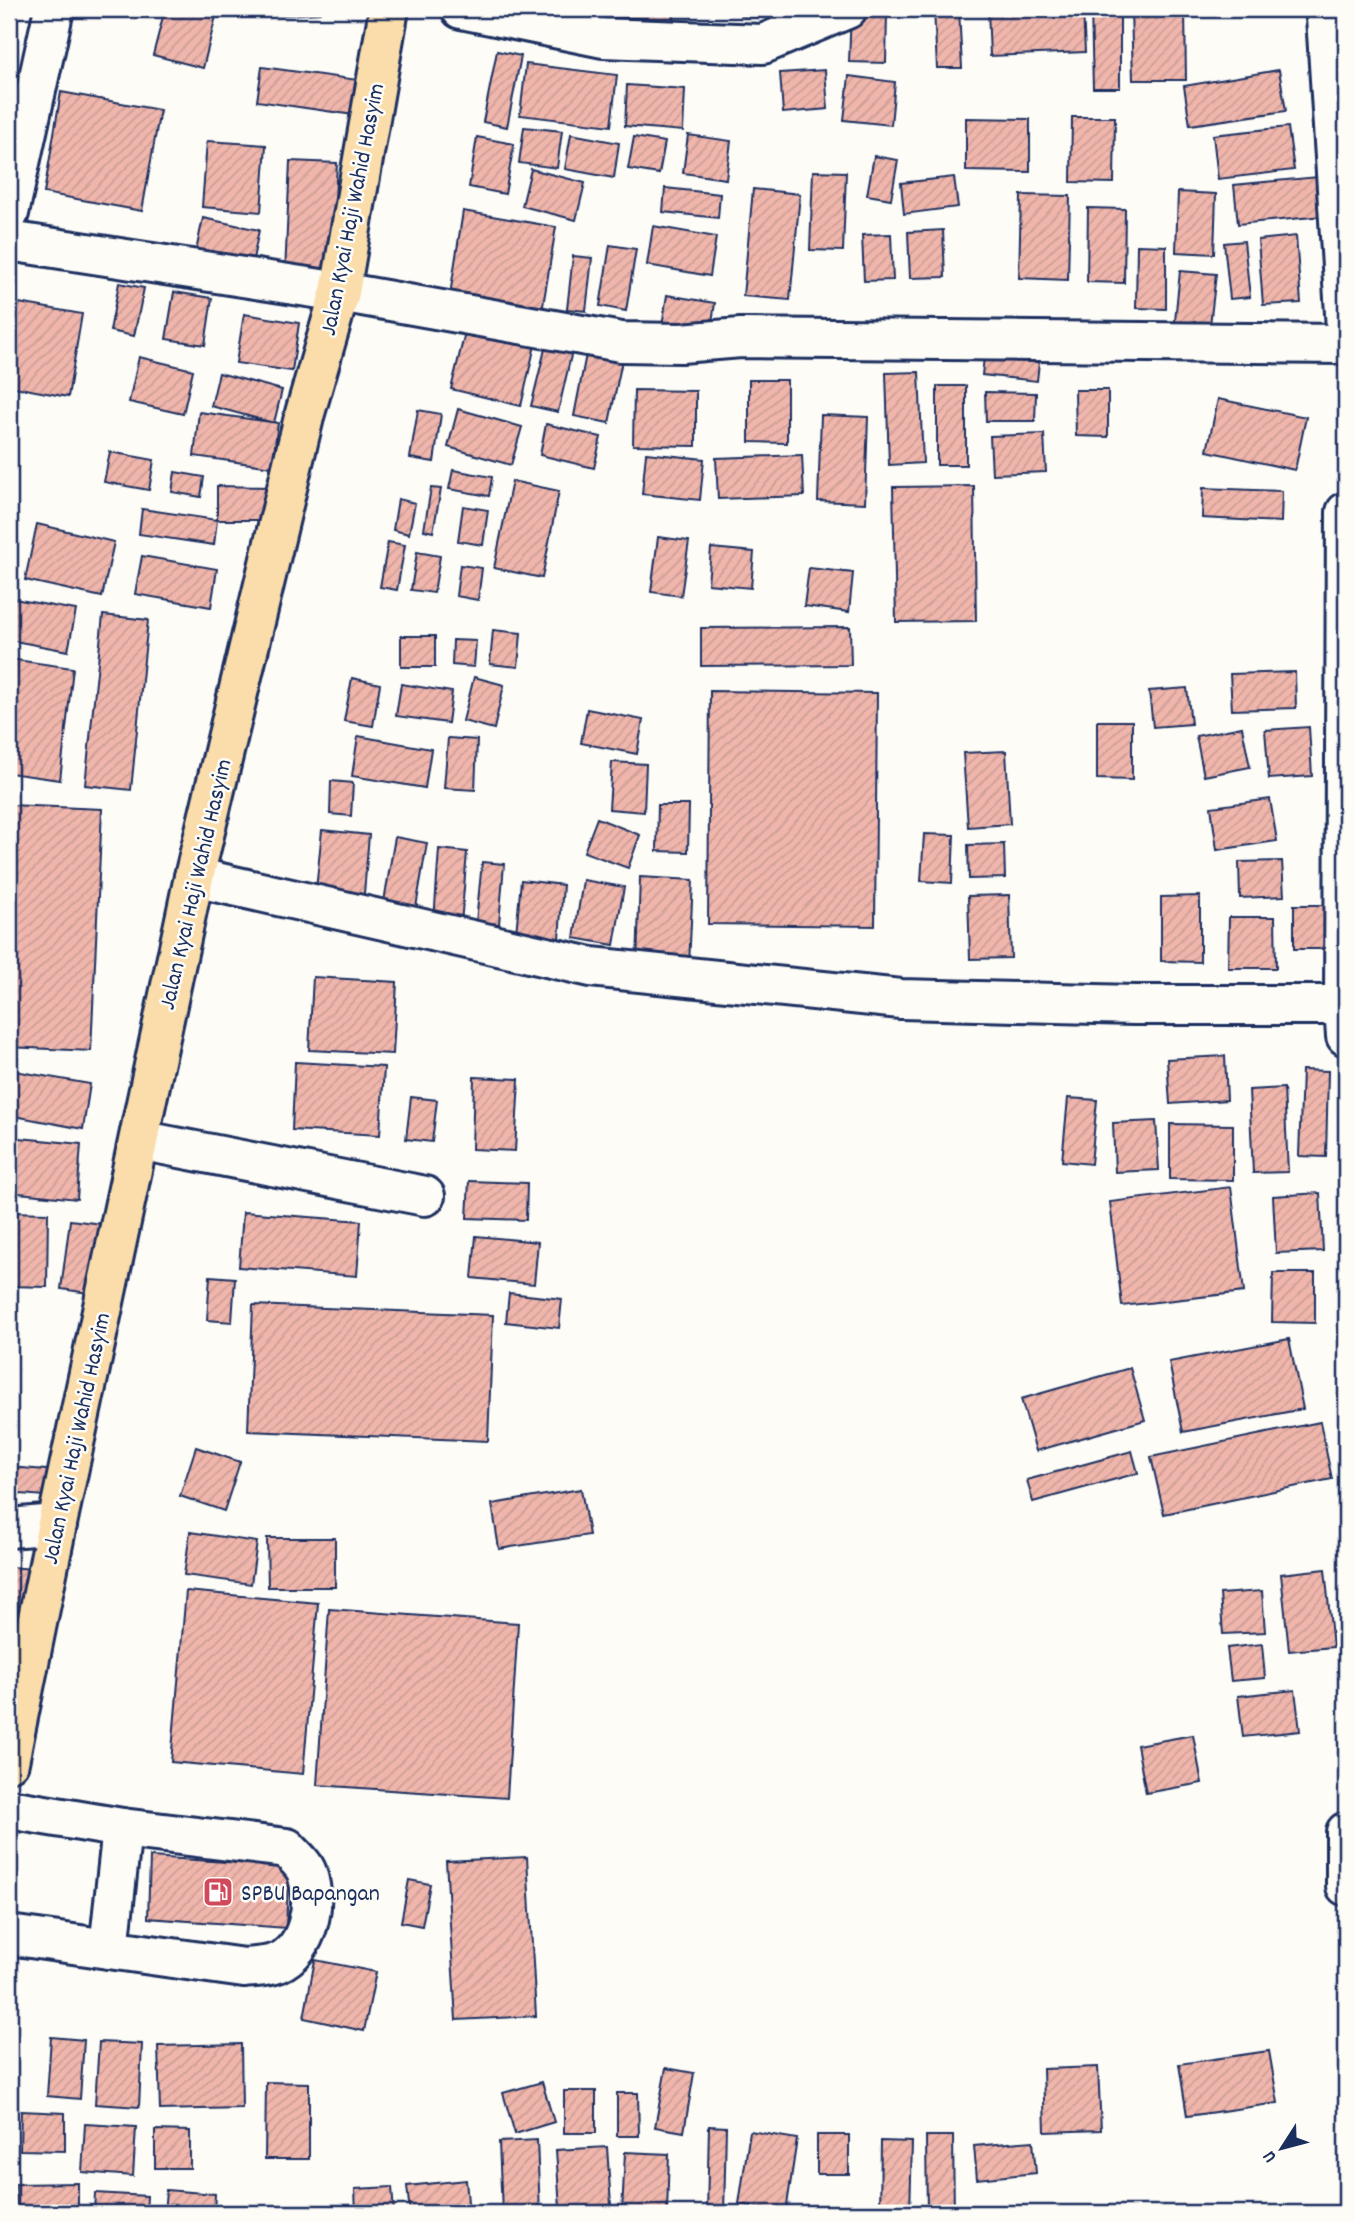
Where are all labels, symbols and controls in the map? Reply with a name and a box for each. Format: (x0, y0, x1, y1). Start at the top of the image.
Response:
street label: Jalan Kyai Haji Wahid Hasyim (313, 80, 395, 339)
street label: Jalan Kyai Haji Wahid Hasyim (151, 756, 242, 1014)
street label: Jalan Kyai Haji Wahid Hasyim (35, 1310, 121, 1568)
fuel station icon: SPBU Bapangan (201, 1875, 235, 1909)
place label: SPBU Bapangan (241, 1878, 380, 1912)
north arrow (1246, 2114, 1316, 2184)
text: U (1257, 2144, 1285, 2168)

